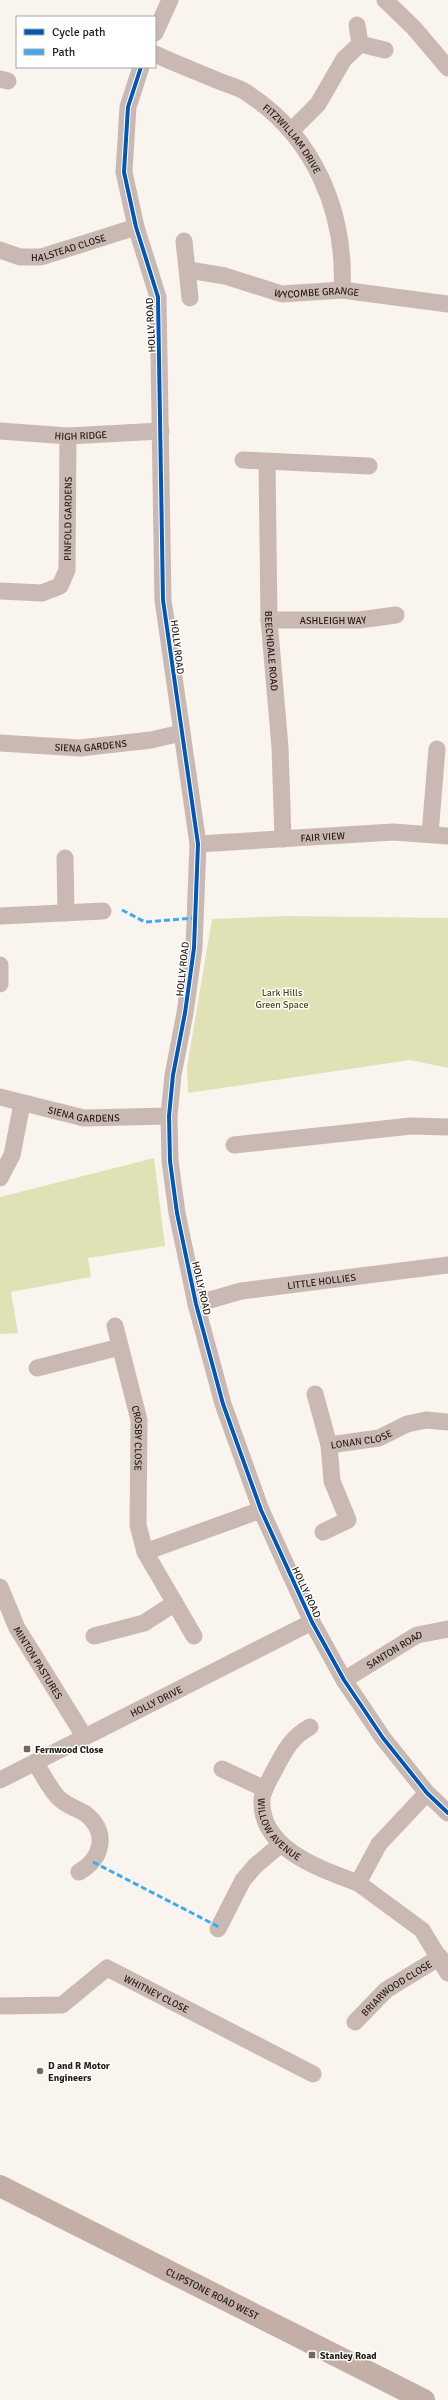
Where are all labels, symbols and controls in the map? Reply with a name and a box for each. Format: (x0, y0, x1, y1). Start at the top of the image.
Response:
legend (16, 16, 156, 68)
text: Cycle path (52, 25, 105, 40)
text: Path (52, 45, 75, 60)
street label: FITZWILLIAM DRIVE (260, 102, 323, 176)
street label: HALSTEAD CLOSE (31, 232, 108, 264)
street label: WYCOMBE GRANGE (272, 285, 360, 301)
street label: HOLLY ROAD (144, 297, 158, 353)
street label: HIGH RIDGE (54, 429, 108, 443)
street label: PINFOLD GARDENS (62, 476, 75, 561)
street label: BEECHDALE ROAD (262, 611, 280, 692)
street label: ASHLEIGH WAY (300, 614, 367, 627)
street label: HOLLY ROAD (168, 619, 186, 675)
street label: SIENA GARDENS (54, 738, 128, 755)
street label: FAIR VIEW (300, 830, 346, 845)
street label: HOLLY ROAD (174, 941, 192, 997)
park label: Lark Hills Green Space (255, 987, 309, 1011)
street label: SIENA GARDENS (47, 1104, 120, 1125)
street label: HOLLY ROAD (189, 1260, 213, 1316)
street label: LITTLE HOLLIES (287, 1272, 357, 1292)
street label: CROSBY CLOSE (129, 1404, 144, 1471)
street label: LONAN CLOSE (330, 1427, 395, 1452)
street label: HOLLY ROAD (289, 1565, 323, 1620)
street label: MINTON PASTURES (10, 1624, 65, 1702)
street label: SANTON ROAD (365, 1629, 423, 1672)
street label: HOLLY DRIVE (129, 1684, 185, 1720)
marker: Fernwood Close (22, 1744, 32, 1754)
place label: Fernwood Close (35, 1744, 104, 1756)
street label: WILLOW AVENUE (255, 1798, 303, 1864)
street label: BRIARWOOD CLOSE (359, 1958, 435, 2019)
street label: WHITNEY CLOSE (121, 1973, 191, 2016)
place label: D and R Motor Engineers (48, 2060, 110, 2084)
marker: D and R Motor Engineers (35, 2066, 45, 2076)
street label: CLIPSTONE ROAD WEST (164, 2266, 261, 2323)
marker: Stanley Road (307, 2350, 317, 2360)
place label: Stanley Road (320, 2350, 377, 2362)

